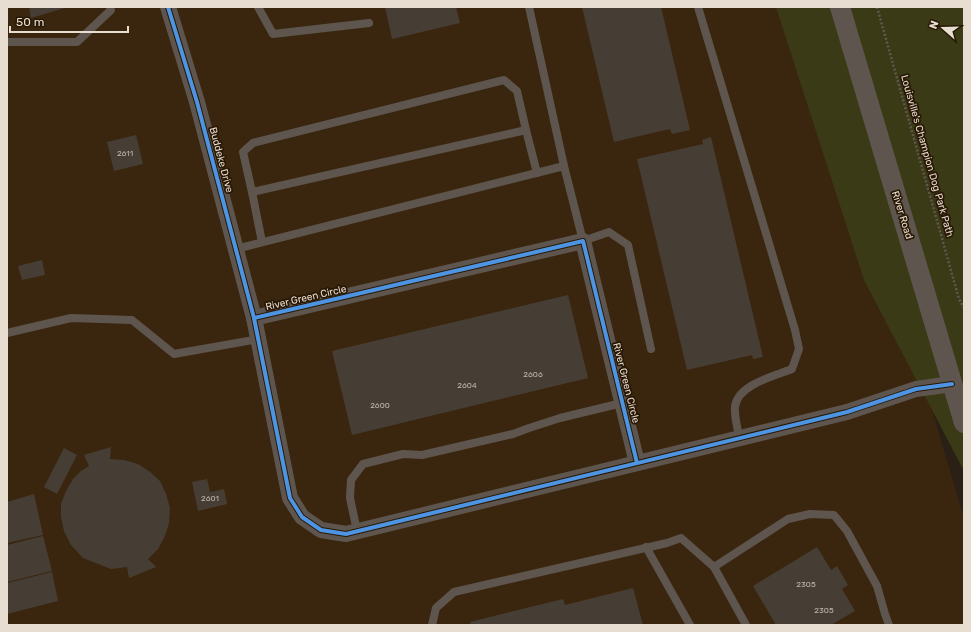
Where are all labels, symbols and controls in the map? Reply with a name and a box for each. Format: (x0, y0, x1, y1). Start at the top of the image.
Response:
scale bar (10, 8, 128, 34)
north arrow (923, 8, 963, 48)
text: 50 m (16, 15, 44, 29)
text: N (927, 19, 942, 31)
street label: Louisville's Champion Dog Park Path (898, 74, 956, 238)
street label: Buddeke Drive (207, 126, 236, 194)
house number: 2611 (117, 149, 133, 158)
street label: River Road (889, 190, 915, 241)
street label: River Green Circle (264, 283, 348, 313)
street label: River Green Circle (610, 342, 642, 425)
house number: 2606 (523, 370, 543, 379)
house number: 2604 (457, 381, 477, 390)
house number: 2600 (370, 401, 390, 410)
house number: 2601 (201, 494, 219, 503)
house number: 2305 (796, 580, 816, 589)
house number: 2305 (814, 606, 834, 615)

